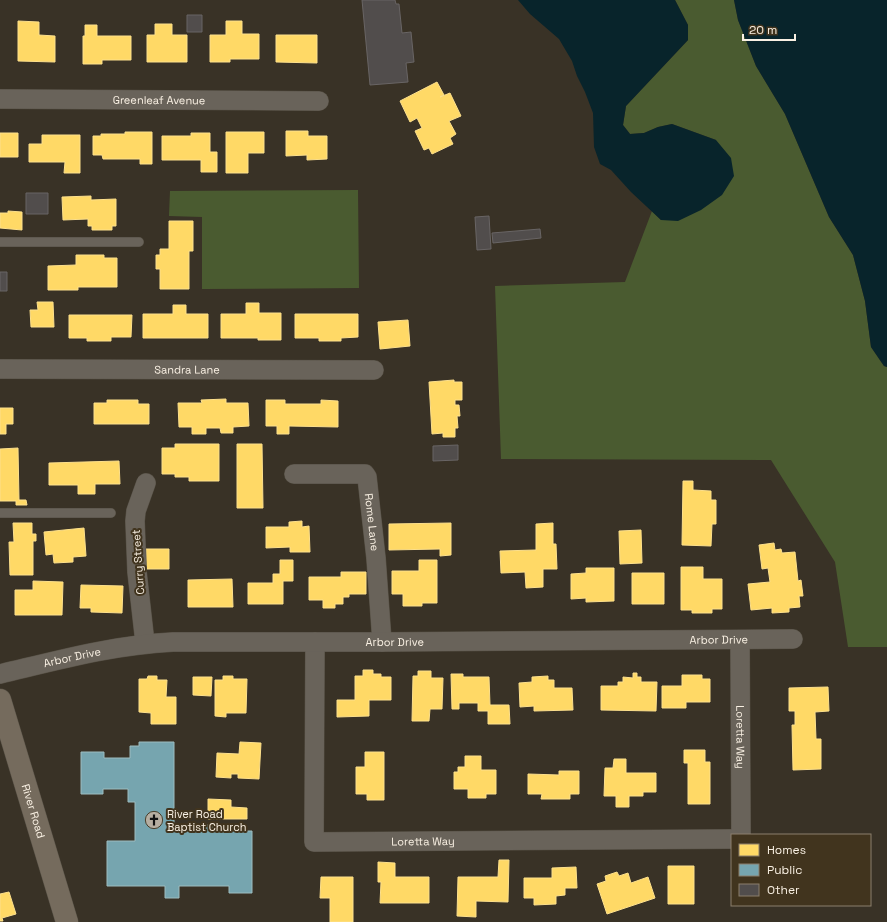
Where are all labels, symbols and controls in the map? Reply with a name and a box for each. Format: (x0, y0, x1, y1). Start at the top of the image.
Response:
scale bar (743, 16, 795, 42)
text: 20 m (749, 22, 777, 38)
street label: Greenleaf Avenue (113, 93, 205, 107)
street label: Sandra Lane (154, 362, 220, 377)
street label: Rome Lane (362, 492, 382, 552)
street label: Curry Street (129, 529, 147, 595)
street label: Arbor Drive (690, 632, 748, 647)
street label: Arbor Drive (366, 635, 424, 649)
street label: Arbor Drive (42, 644, 102, 670)
street label: Loretta Way (733, 705, 748, 769)
street label: River Road (19, 782, 48, 840)
place label: River Road Baptist Church (167, 807, 247, 834)
church icon: River Road Baptist Church (144, 810, 164, 830)
street label: Loretta Way (391, 834, 455, 848)
legend (731, 834, 871, 906)
text: Homes (767, 842, 806, 858)
text: Public (767, 862, 802, 878)
text: Other (767, 882, 800, 898)

